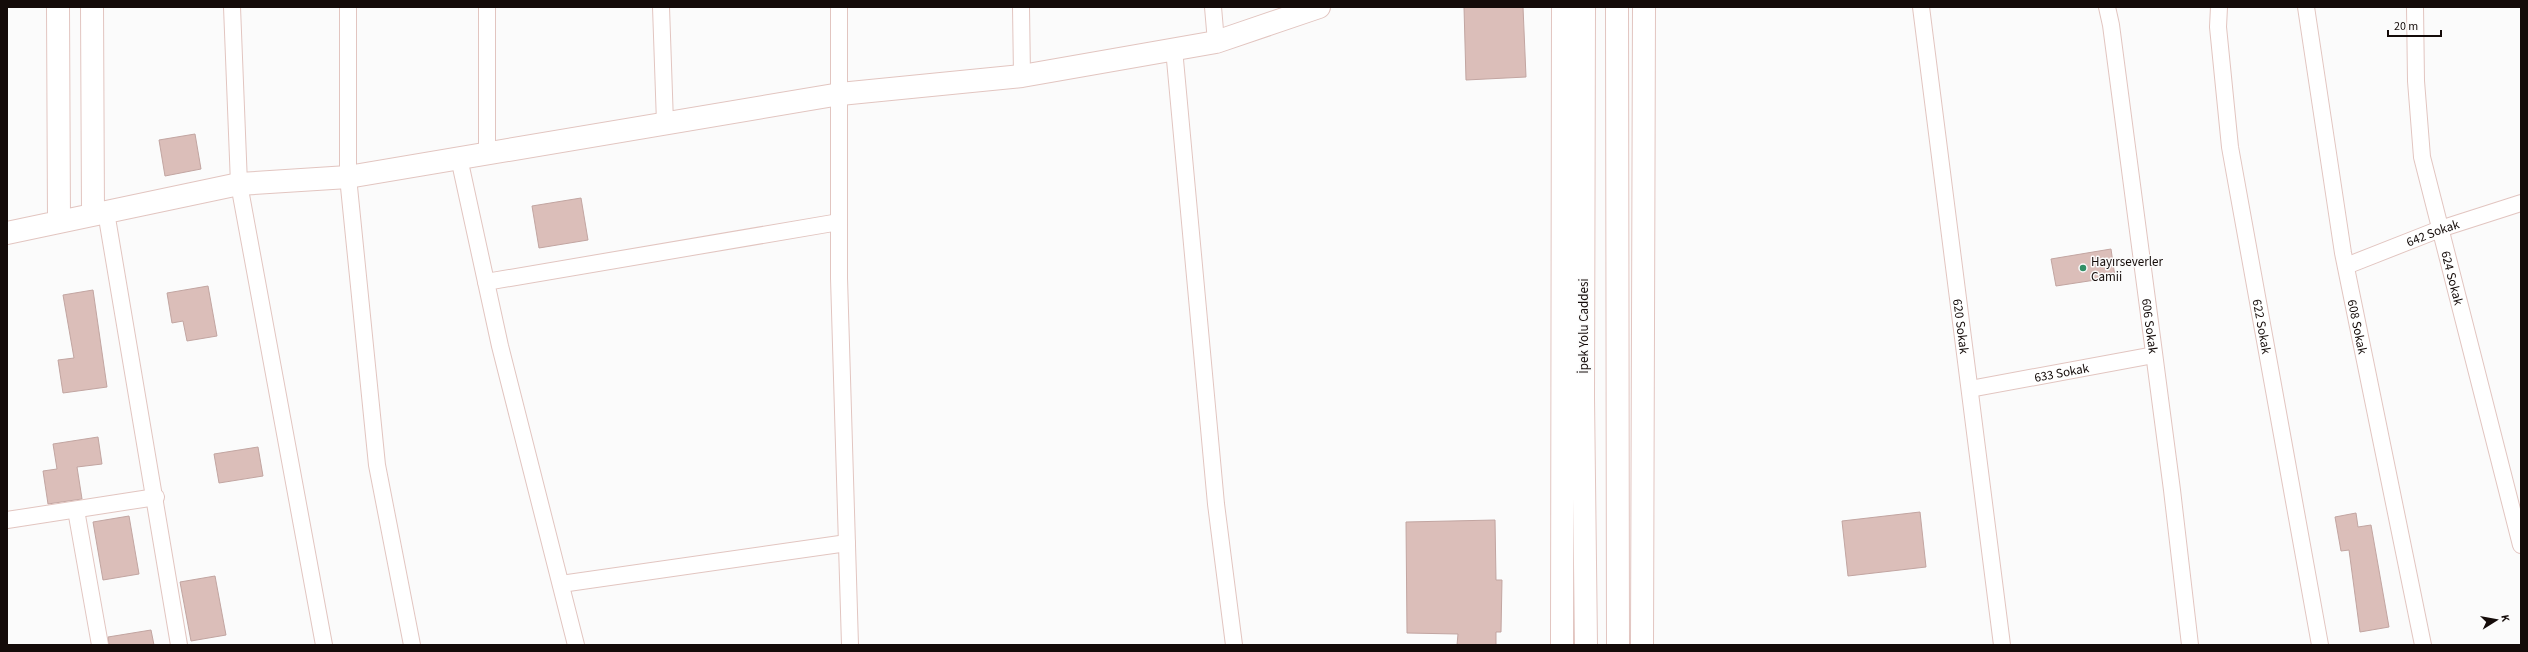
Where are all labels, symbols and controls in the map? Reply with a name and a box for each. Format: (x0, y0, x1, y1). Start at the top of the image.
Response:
scale bar (2388, 12, 2441, 38)
text: 20 m (2394, 18, 2418, 35)
street label: 642 Sokak (2404, 215, 2462, 251)
street label: 624 Sokak (2436, 249, 2468, 308)
place label: Hayırseverler Camii (2091, 253, 2163, 286)
marker: Hayırseverler Camii (2078, 263, 2088, 273)
street label: İpek Yolu Caddesi (1575, 278, 1593, 374)
street label: 620 Sokak (1948, 298, 1973, 356)
street label: 606 Sokak (2137, 298, 2162, 355)
street label: 622 Sokak (2248, 298, 2275, 356)
street label: 608 Sokak (2343, 298, 2372, 356)
street label: 633 Sokak (2033, 359, 2091, 387)
north arrow (2476, 600, 2516, 640)
text: K (2497, 613, 2513, 623)

